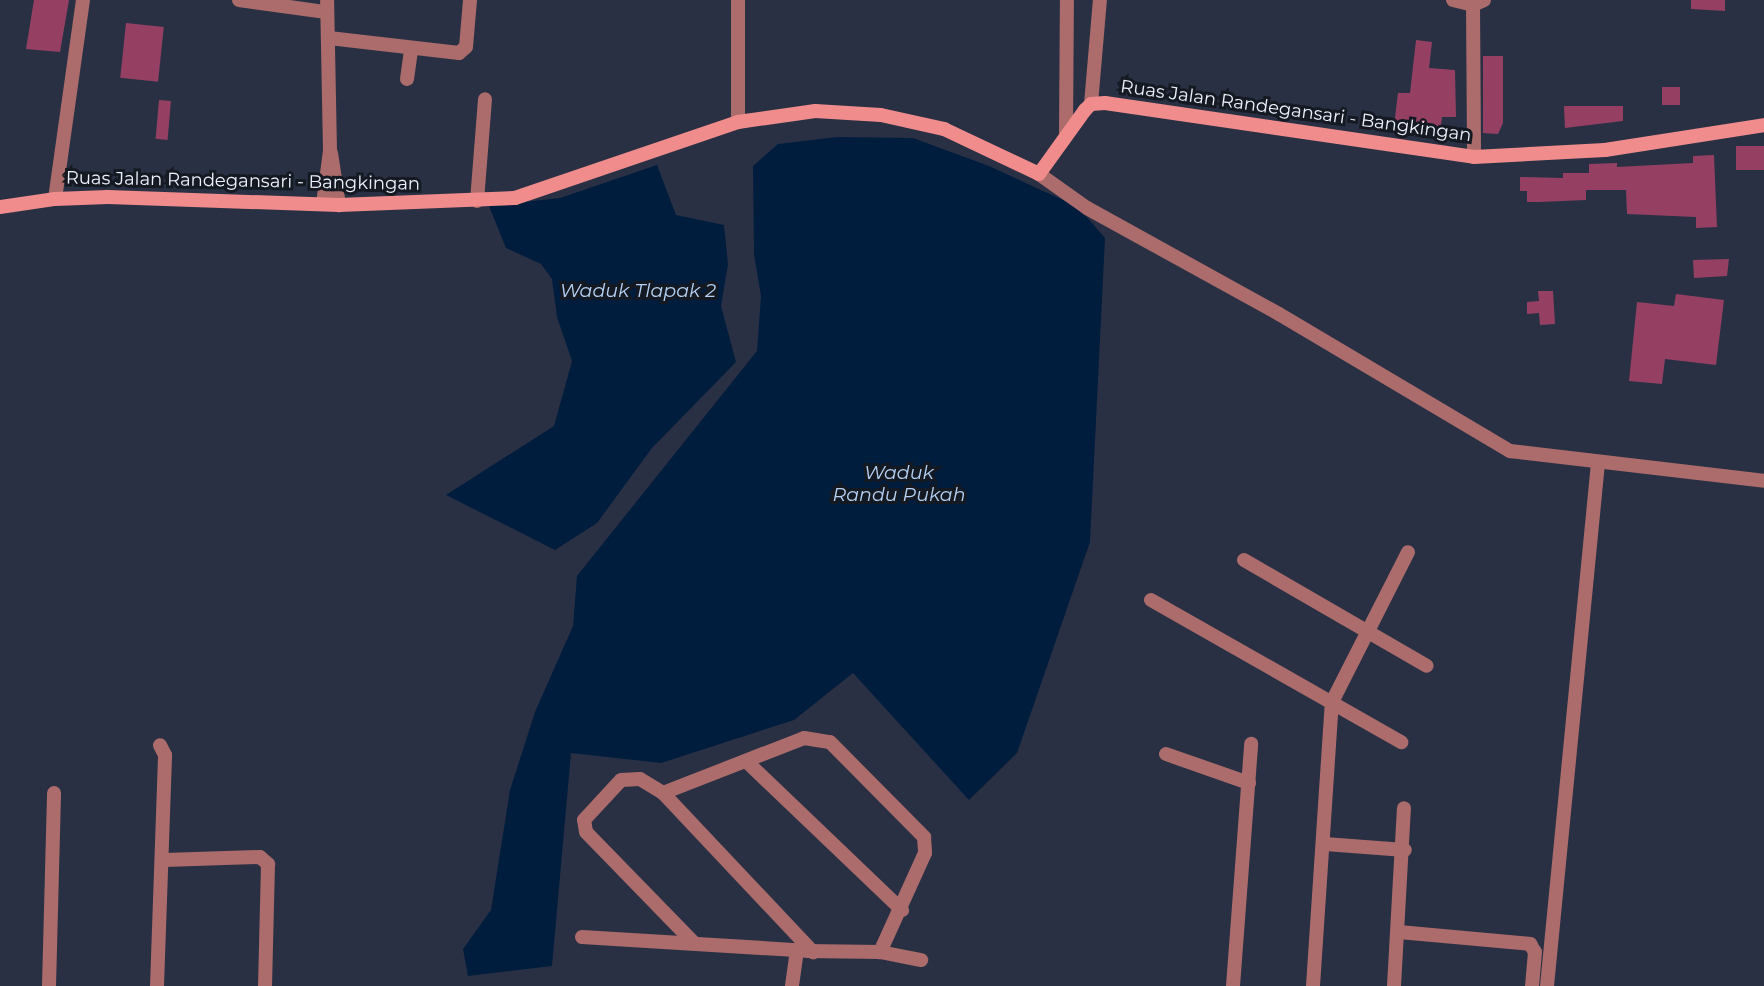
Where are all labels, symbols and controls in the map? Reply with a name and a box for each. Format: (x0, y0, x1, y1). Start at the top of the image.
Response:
street label: Ruas Jalan Randegansari - Bangkingan (1119, 76, 1473, 146)
street label: Ruas Jalan Randegansari - Bangkingan (66, 167, 420, 195)
water label: Waduk Tlapak 2 (560, 280, 716, 302)
water label: Waduk Randu Pukah (832, 462, 966, 506)

